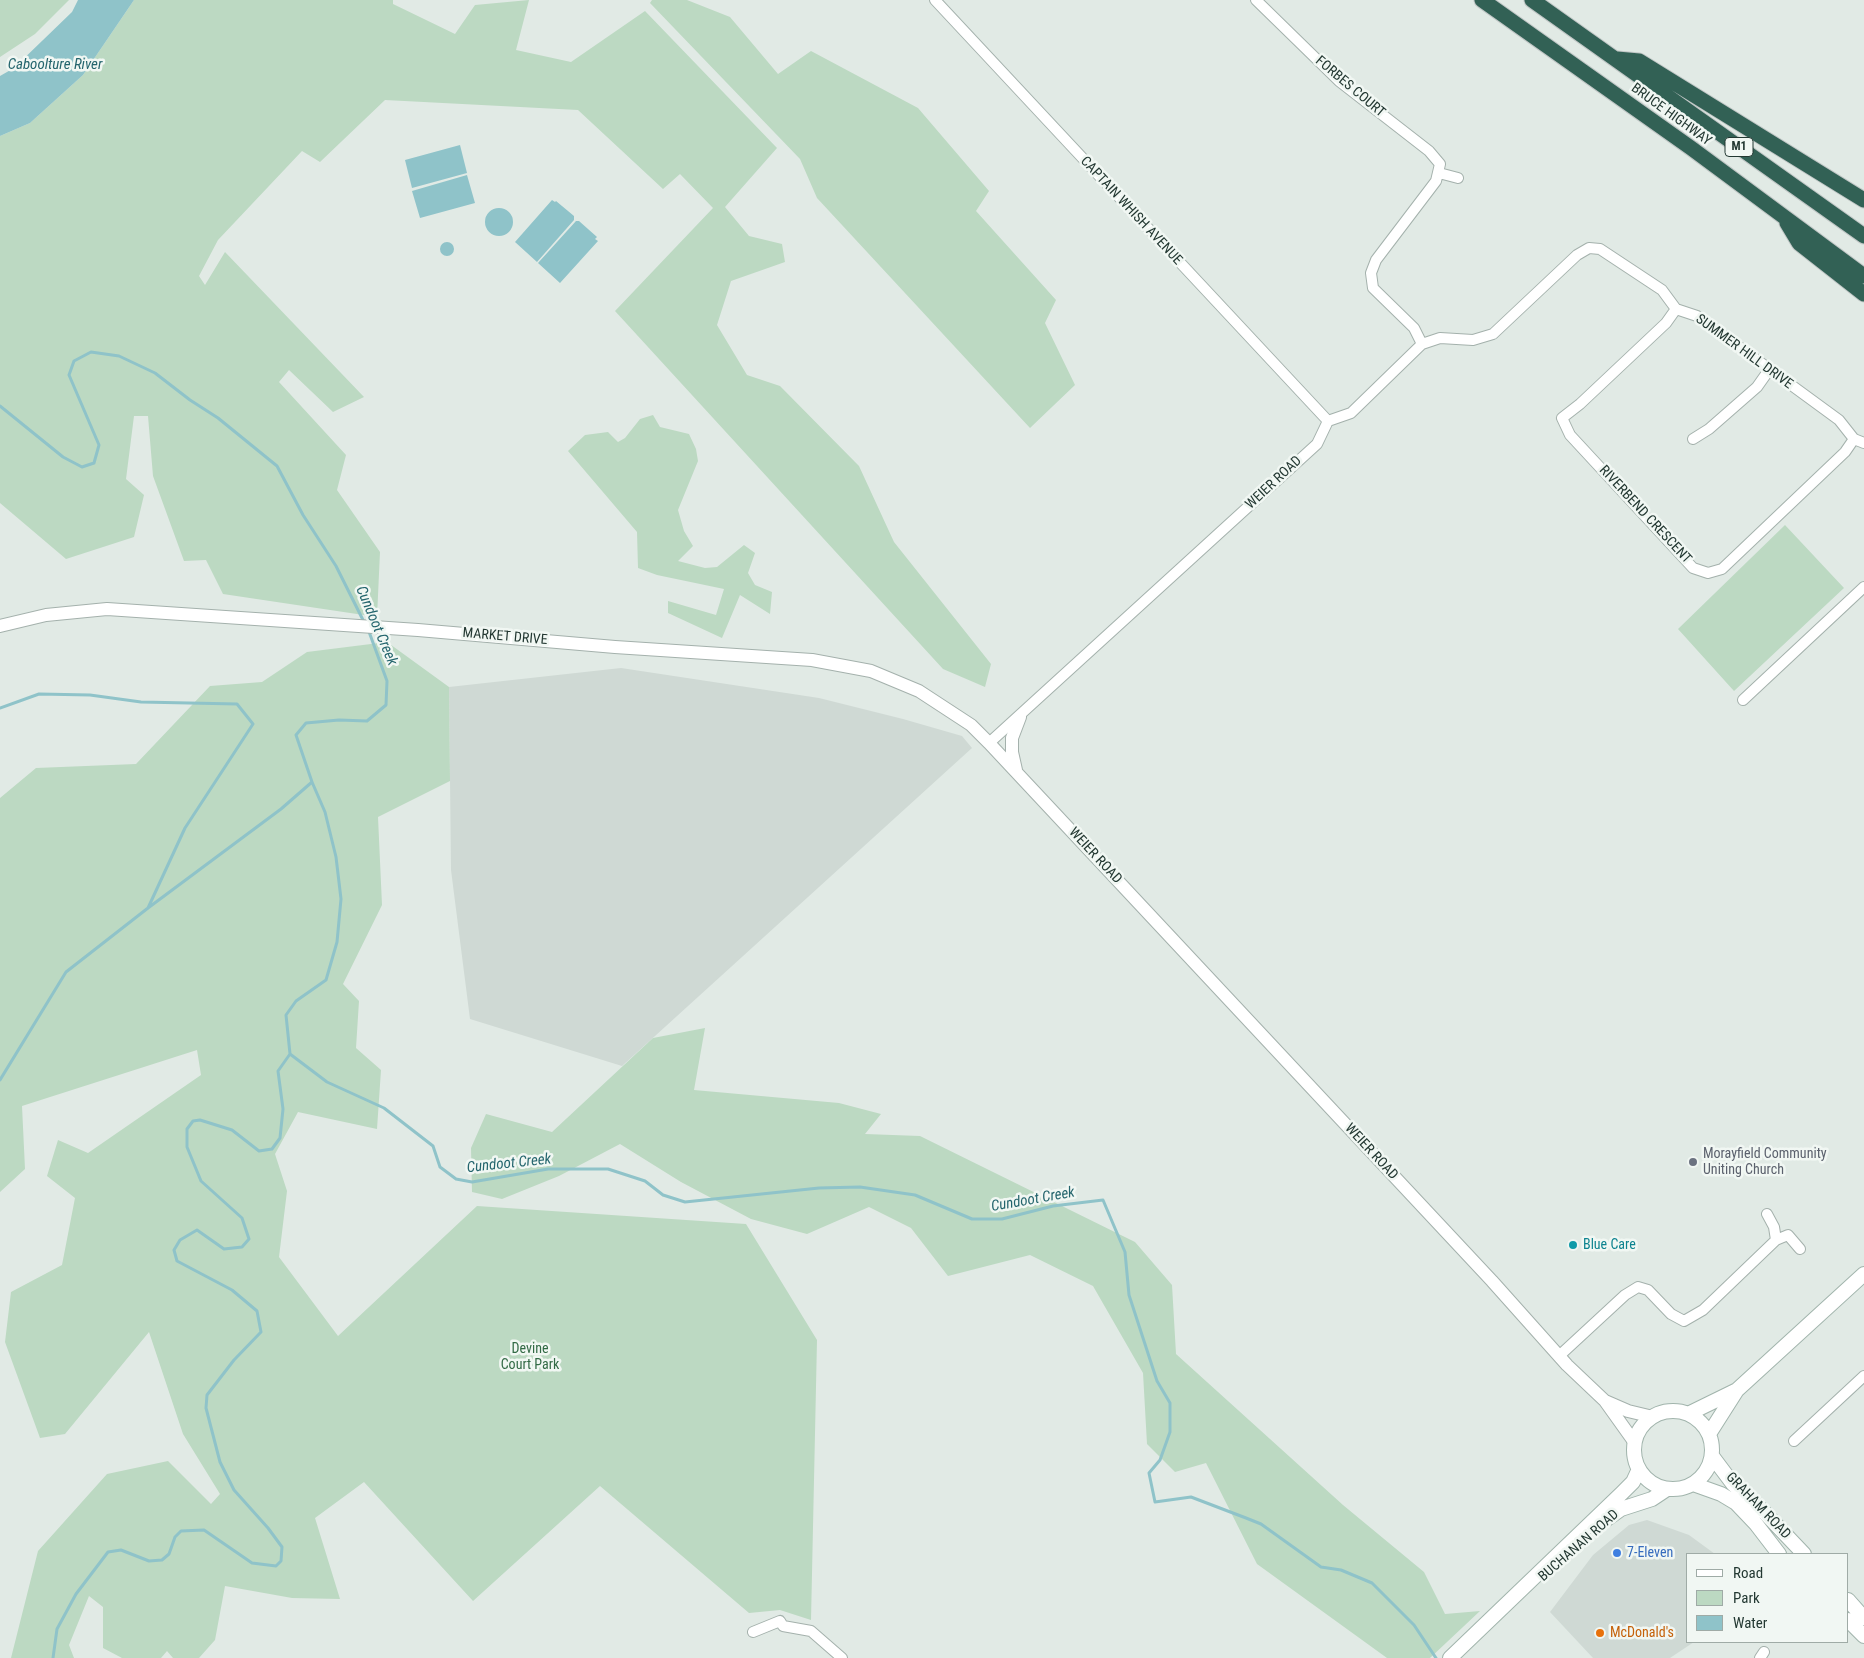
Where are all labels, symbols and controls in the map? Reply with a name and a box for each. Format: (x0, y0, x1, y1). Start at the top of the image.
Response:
street label: FORBES COURT (1312, 53, 1388, 121)
water label: Caboolture River (8, 56, 102, 74)
street label: BRUCE HIGHWAY (1628, 80, 1714, 150)
road number: M1 (1725, 138, 1753, 156)
street label: CAPTAIN WHISH AVENUE (1077, 153, 1185, 269)
street label: SUMMER HILL DRIVE (1692, 311, 1796, 393)
street label: WEIER ROAD (1242, 453, 1306, 513)
street label: RIVERBEND CRESCENT (1595, 463, 1695, 567)
water label: Cundoot Creek (351, 584, 401, 668)
street label: MARKET DRIVE (462, 625, 548, 649)
street label: WEIER ROAD (1065, 824, 1125, 888)
street label: WEIER ROAD (1341, 1120, 1401, 1184)
place label: Morayfield Community Uniting Church (1703, 1146, 1827, 1178)
water label: Cundoot Creek (466, 1151, 552, 1177)
marker: Morayfield Community Uniting Church (1687, 1156, 1699, 1168)
water label: Cundoot Creek (990, 1184, 1076, 1216)
place label: Blue Care (1583, 1237, 1636, 1253)
marker: Blue Care (1567, 1239, 1579, 1251)
park label: Devine Court Park (501, 1341, 559, 1374)
street label: GRAHAM ROAD (1722, 1469, 1794, 1543)
street label: BUCHANAN ROAD (1535, 1507, 1623, 1585)
place label: 7-Eleven (1627, 1545, 1673, 1561)
marker: 7-Eleven (1611, 1547, 1623, 1559)
legend (1686, 1553, 1849, 1643)
text: Road (1733, 1564, 1763, 1582)
text: Park (1733, 1589, 1760, 1607)
text: Water (1733, 1614, 1767, 1632)
place label: McDonald's (1610, 1625, 1674, 1641)
marker: McDonald's (1594, 1627, 1606, 1639)

